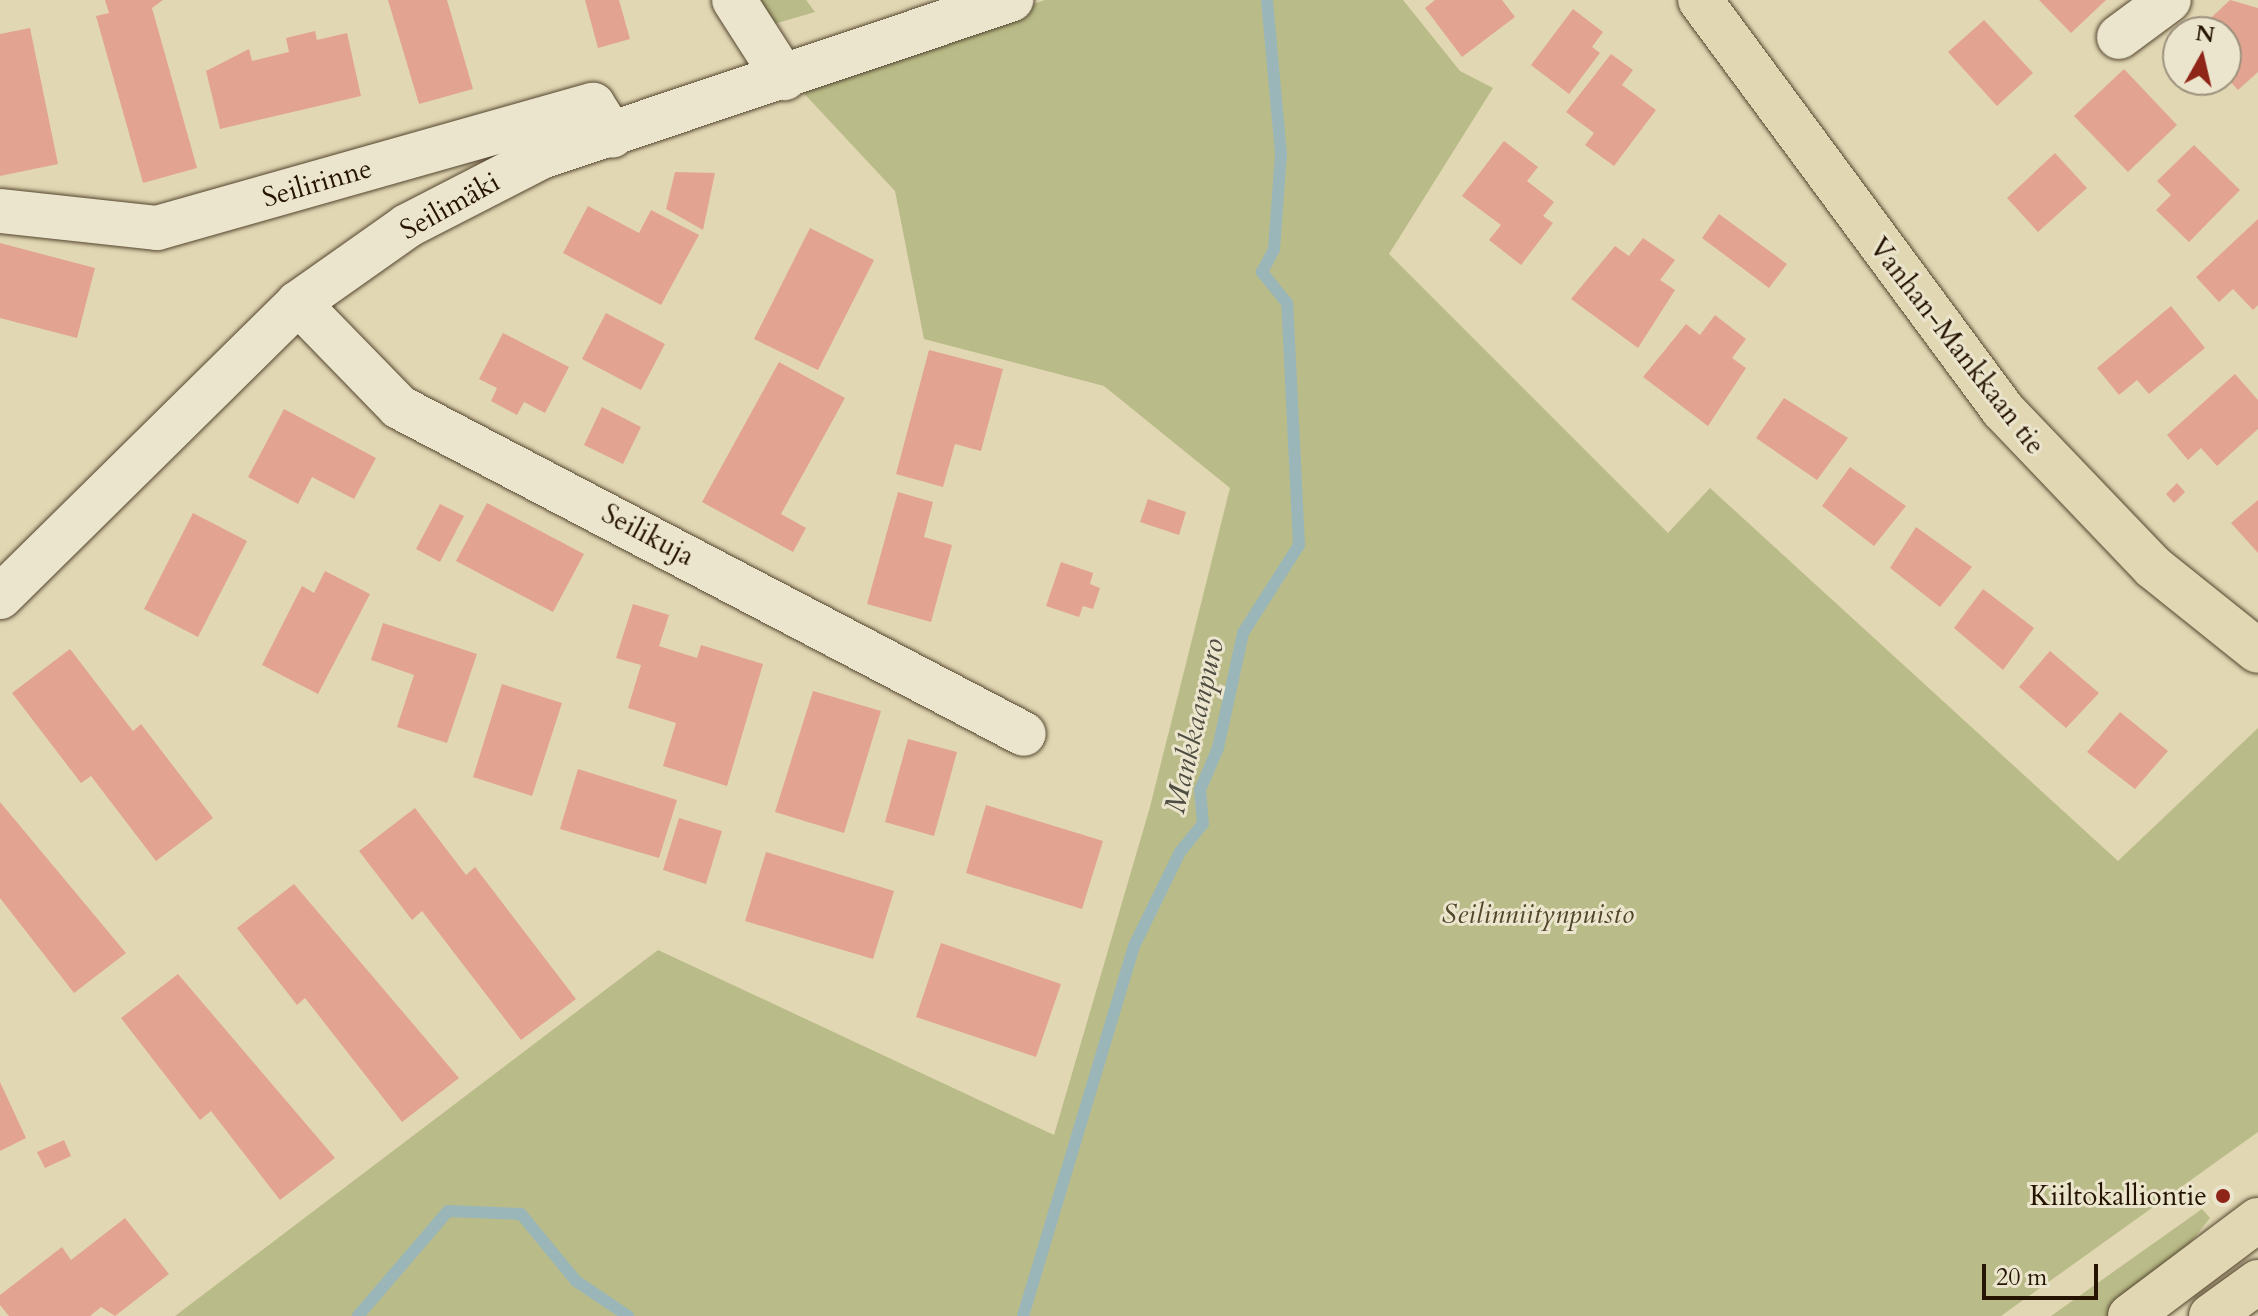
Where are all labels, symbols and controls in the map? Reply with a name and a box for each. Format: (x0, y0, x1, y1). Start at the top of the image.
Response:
north arrow (2162, 16, 2242, 96)
text: N (2194, 18, 2217, 50)
street label: Seilirinne (258, 151, 376, 215)
street label: Seilimäki (394, 165, 506, 247)
street label: Vanhan-Mankkaan tie (1862, 231, 2052, 461)
street label: Seilikuja (596, 497, 700, 573)
water label: Mankkaanpuro (1157, 635, 1233, 817)
park label: Seilinniitynpuisto (1442, 897, 1634, 931)
place label: Kiiltokalliontie (2030, 1179, 2207, 1213)
marker: Kiiltokalliontie (2214, 1187, 2232, 1205)
scale bar (1986, 1248, 2102, 1298)
text: 20 m (1996, 1261, 2047, 1294)

